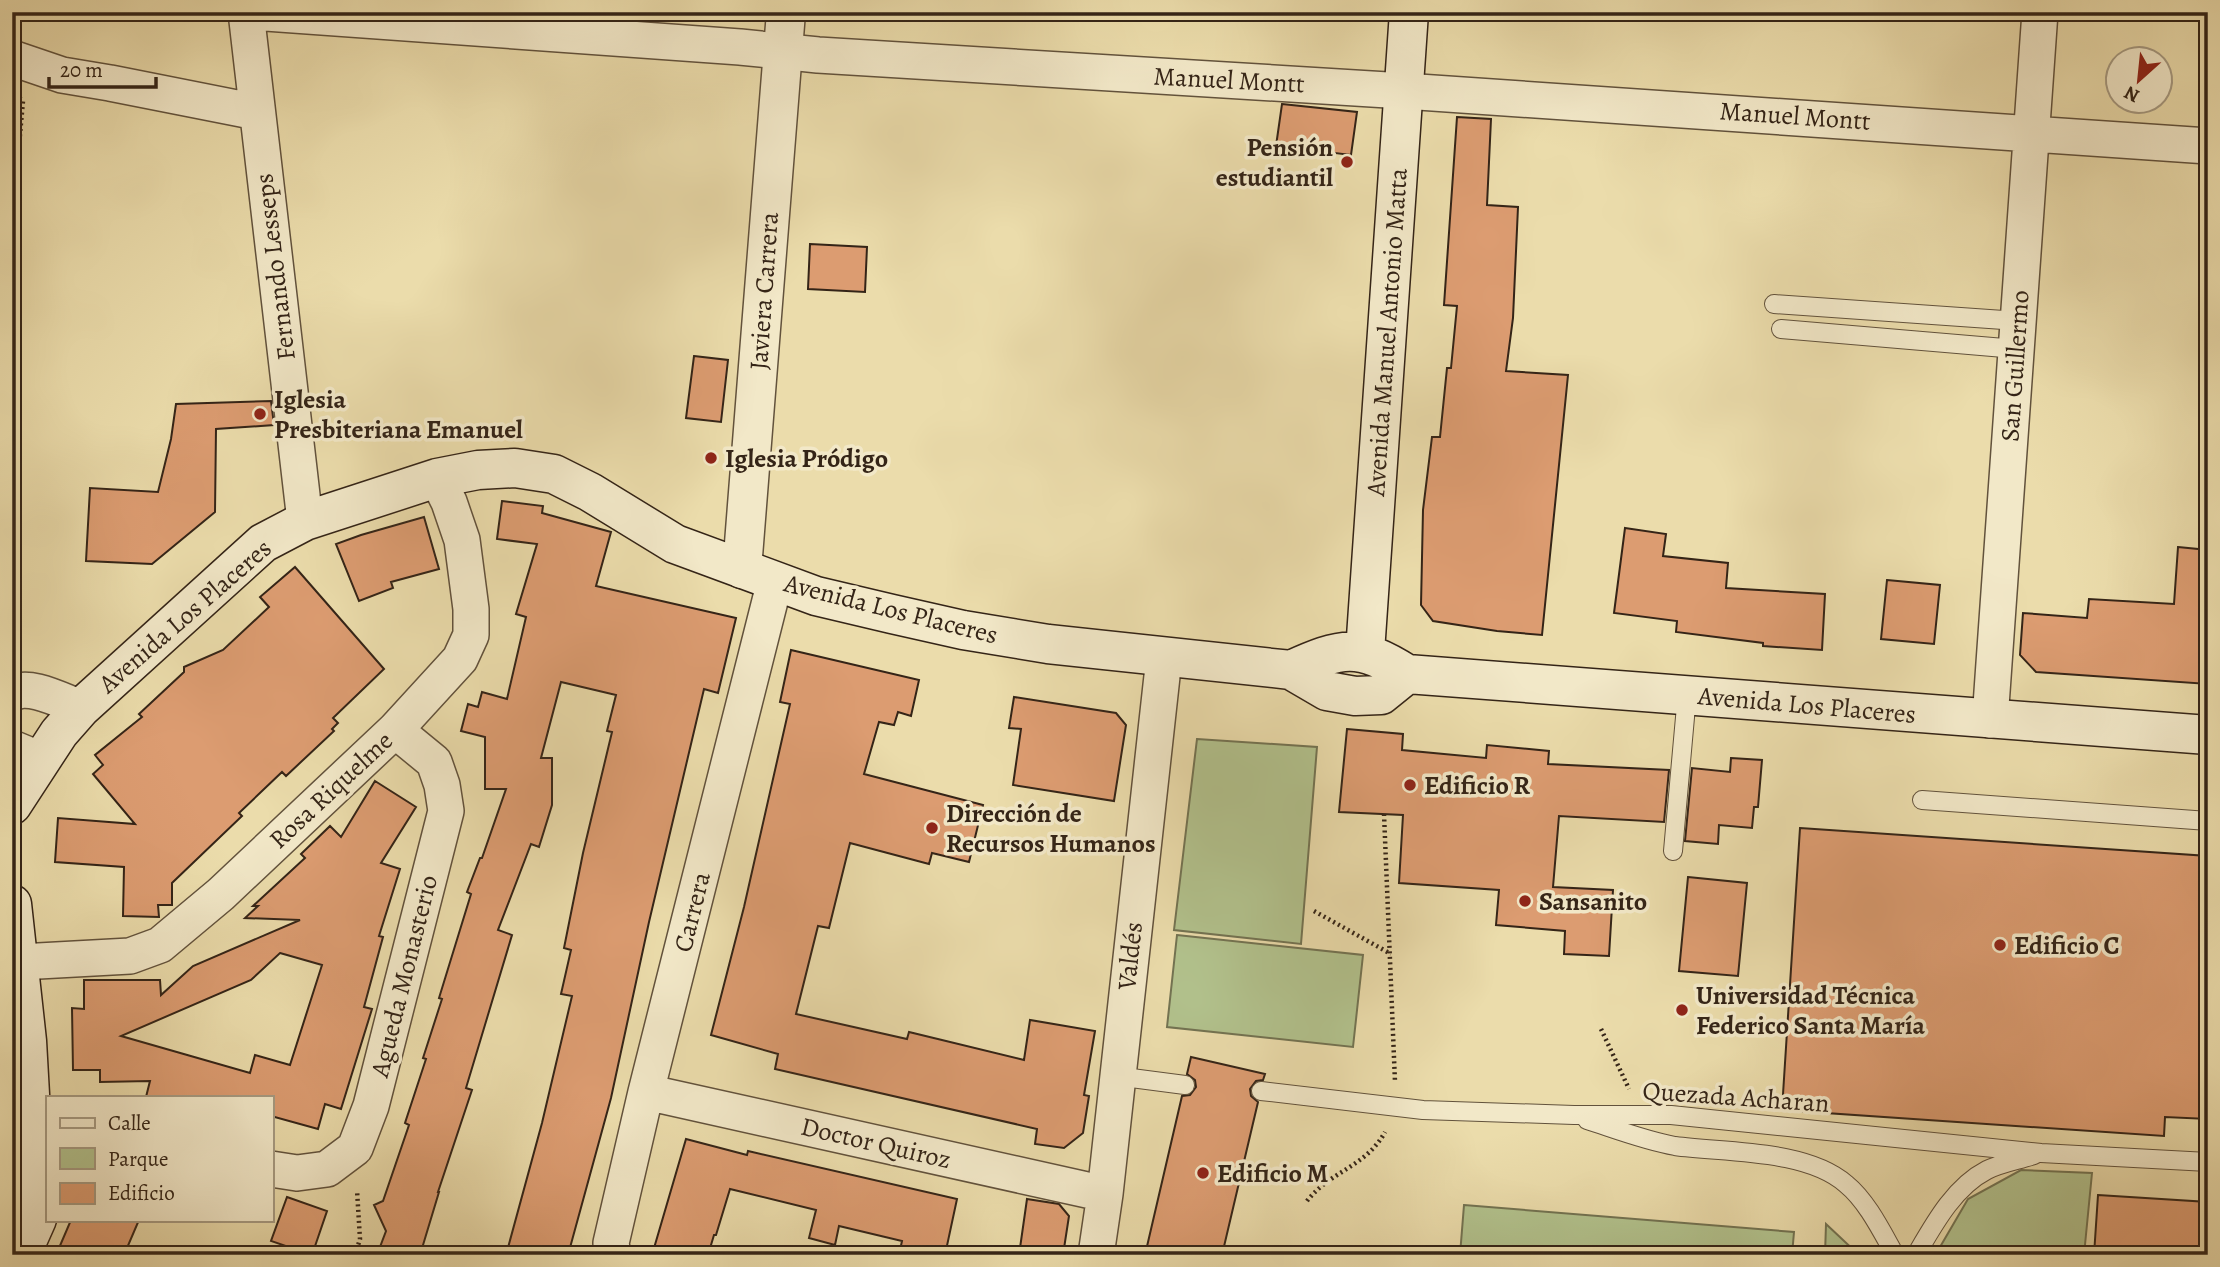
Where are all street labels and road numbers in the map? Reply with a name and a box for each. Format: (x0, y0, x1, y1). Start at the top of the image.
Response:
street label: Manuel Montt (1153, 59, 1306, 101)
street label: Manuel Montt (1718, 93, 1872, 139)
street label: Avenida Manuel Antonio Matta (1358, 167, 1416, 498)
street label: Fernando Lesseps (246, 172, 304, 362)
street label: Javiera Carrera (741, 211, 787, 371)
street label: San Guillermo (1992, 289, 2038, 443)
street label: Avenida Los Placeres (90, 531, 279, 702)
street label: Avenida Los Placeres (780, 565, 1001, 652)
street label: Avenida Los Placeres (1695, 678, 1918, 732)
street label: Rosa Riquelme (261, 723, 401, 857)
street label: Carrera (665, 868, 719, 956)
street label: Agueda Monasterio (362, 871, 446, 1082)
street label: Valdés (1109, 920, 1151, 993)
street label: Quezada Acharan (1641, 1073, 1831, 1121)
street label: Doctor Quiroz (798, 1109, 954, 1177)

